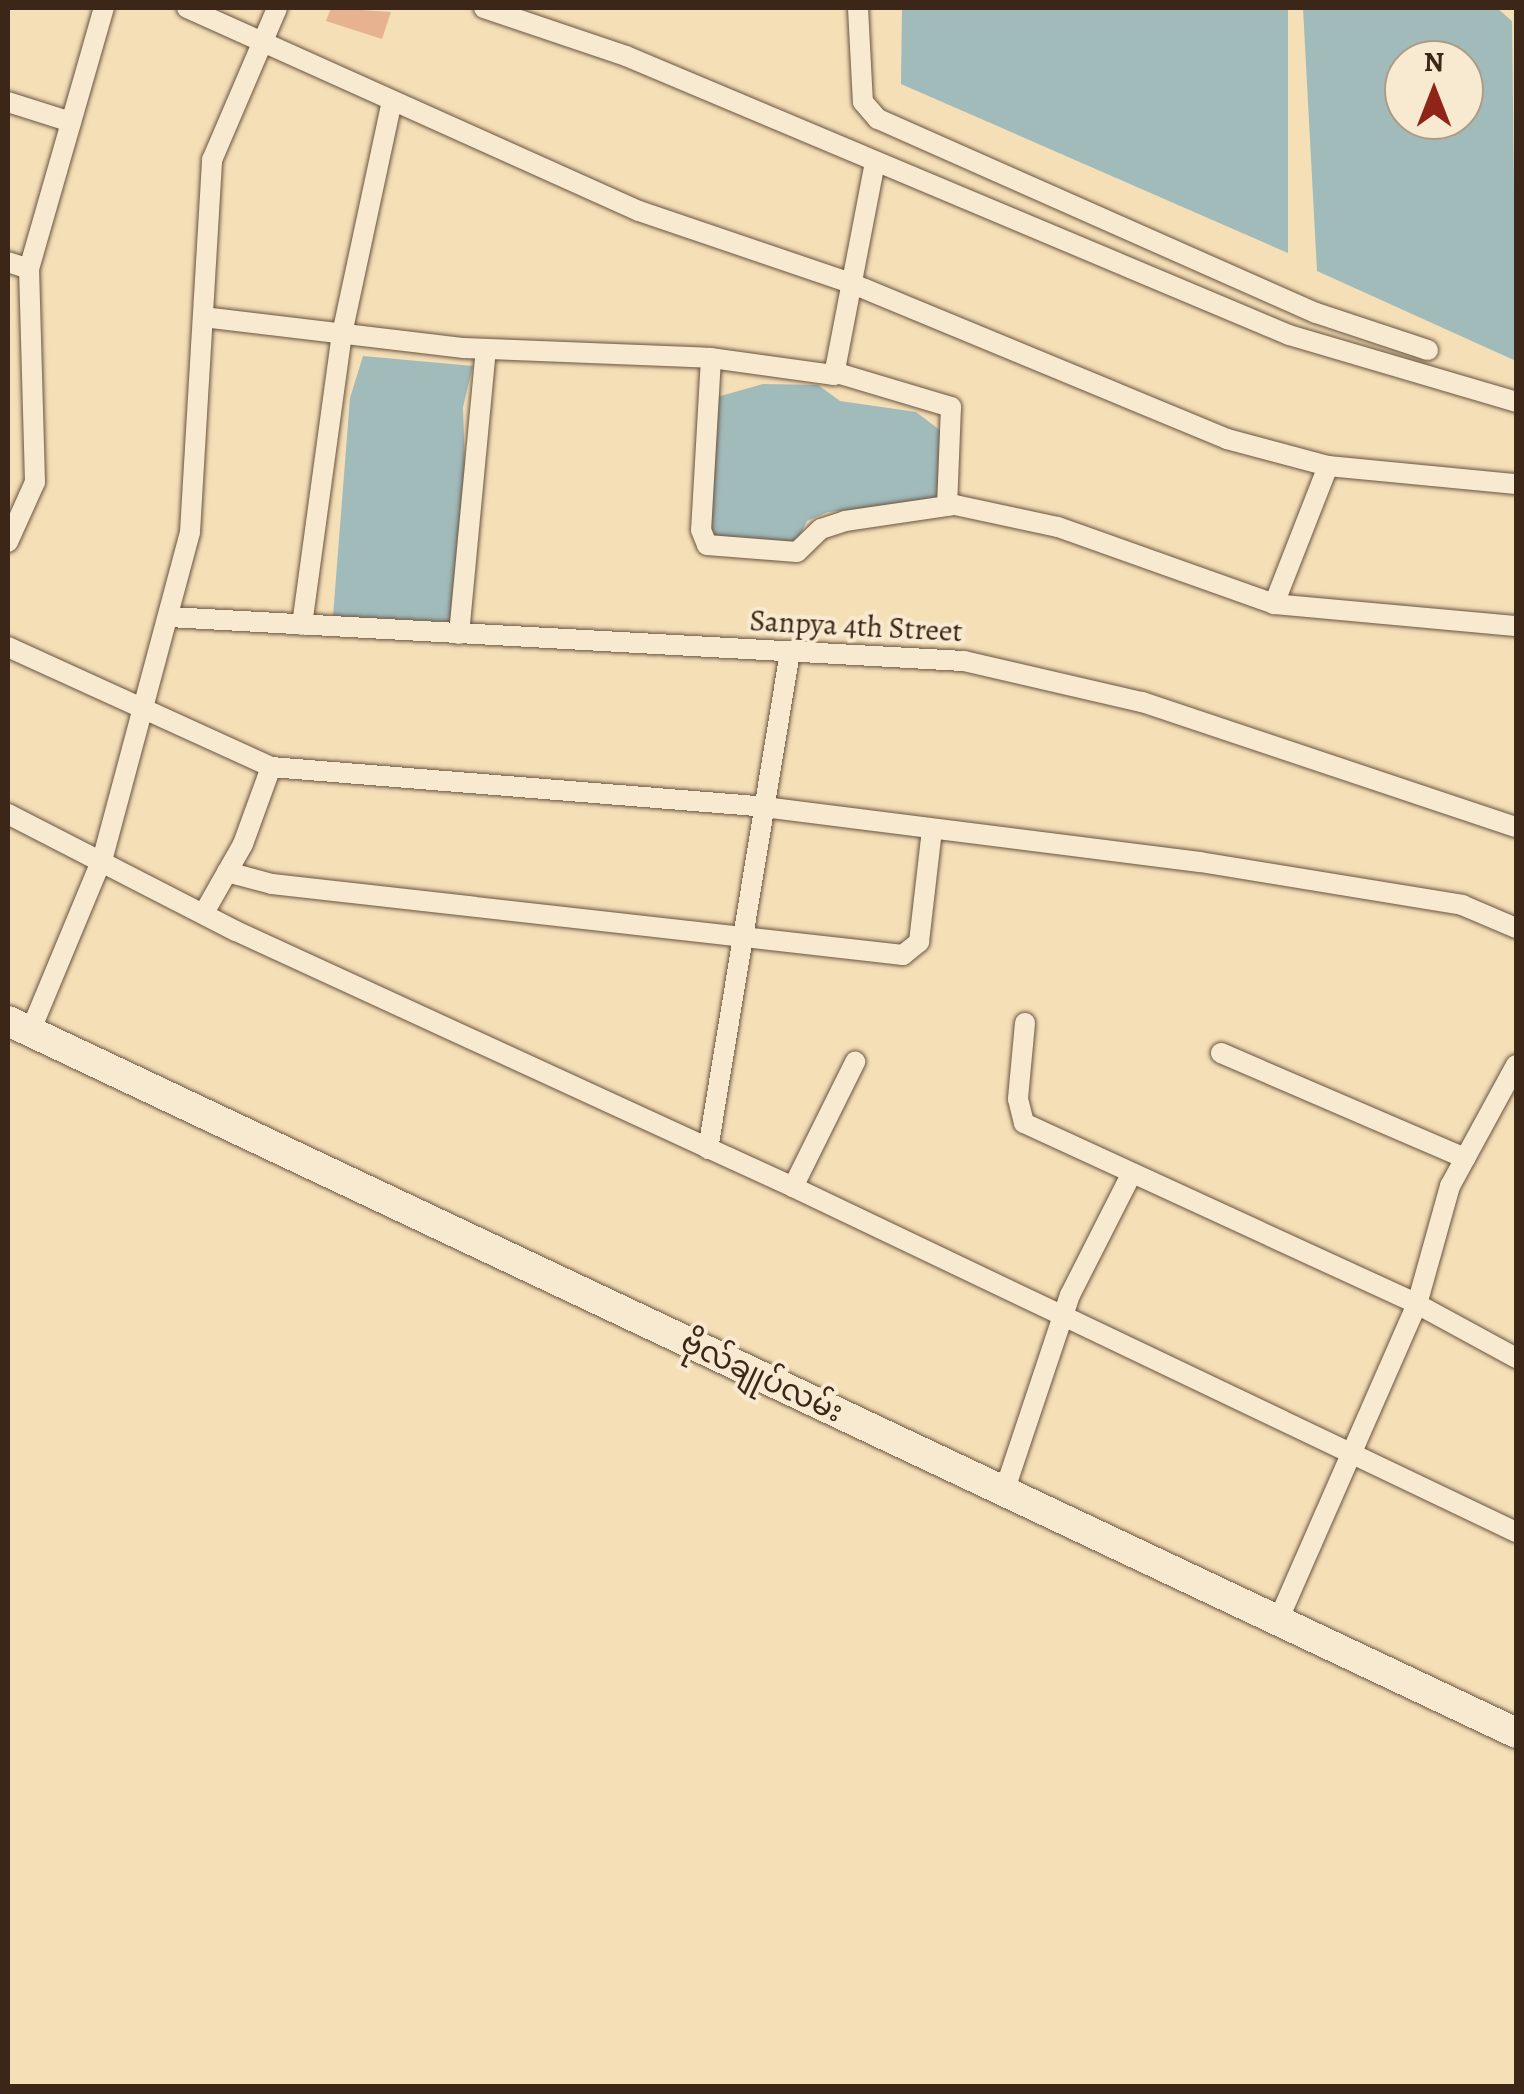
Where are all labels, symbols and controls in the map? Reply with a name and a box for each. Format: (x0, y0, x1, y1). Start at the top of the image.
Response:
north arrow (1384, 40, 1484, 140)
text: N (1424, 43, 1444, 81)
street label: Sanpya 4th Street (749, 602, 963, 650)
street label: ဗိုလ်ချုပ်လမ်း (675, 1324, 849, 1430)

